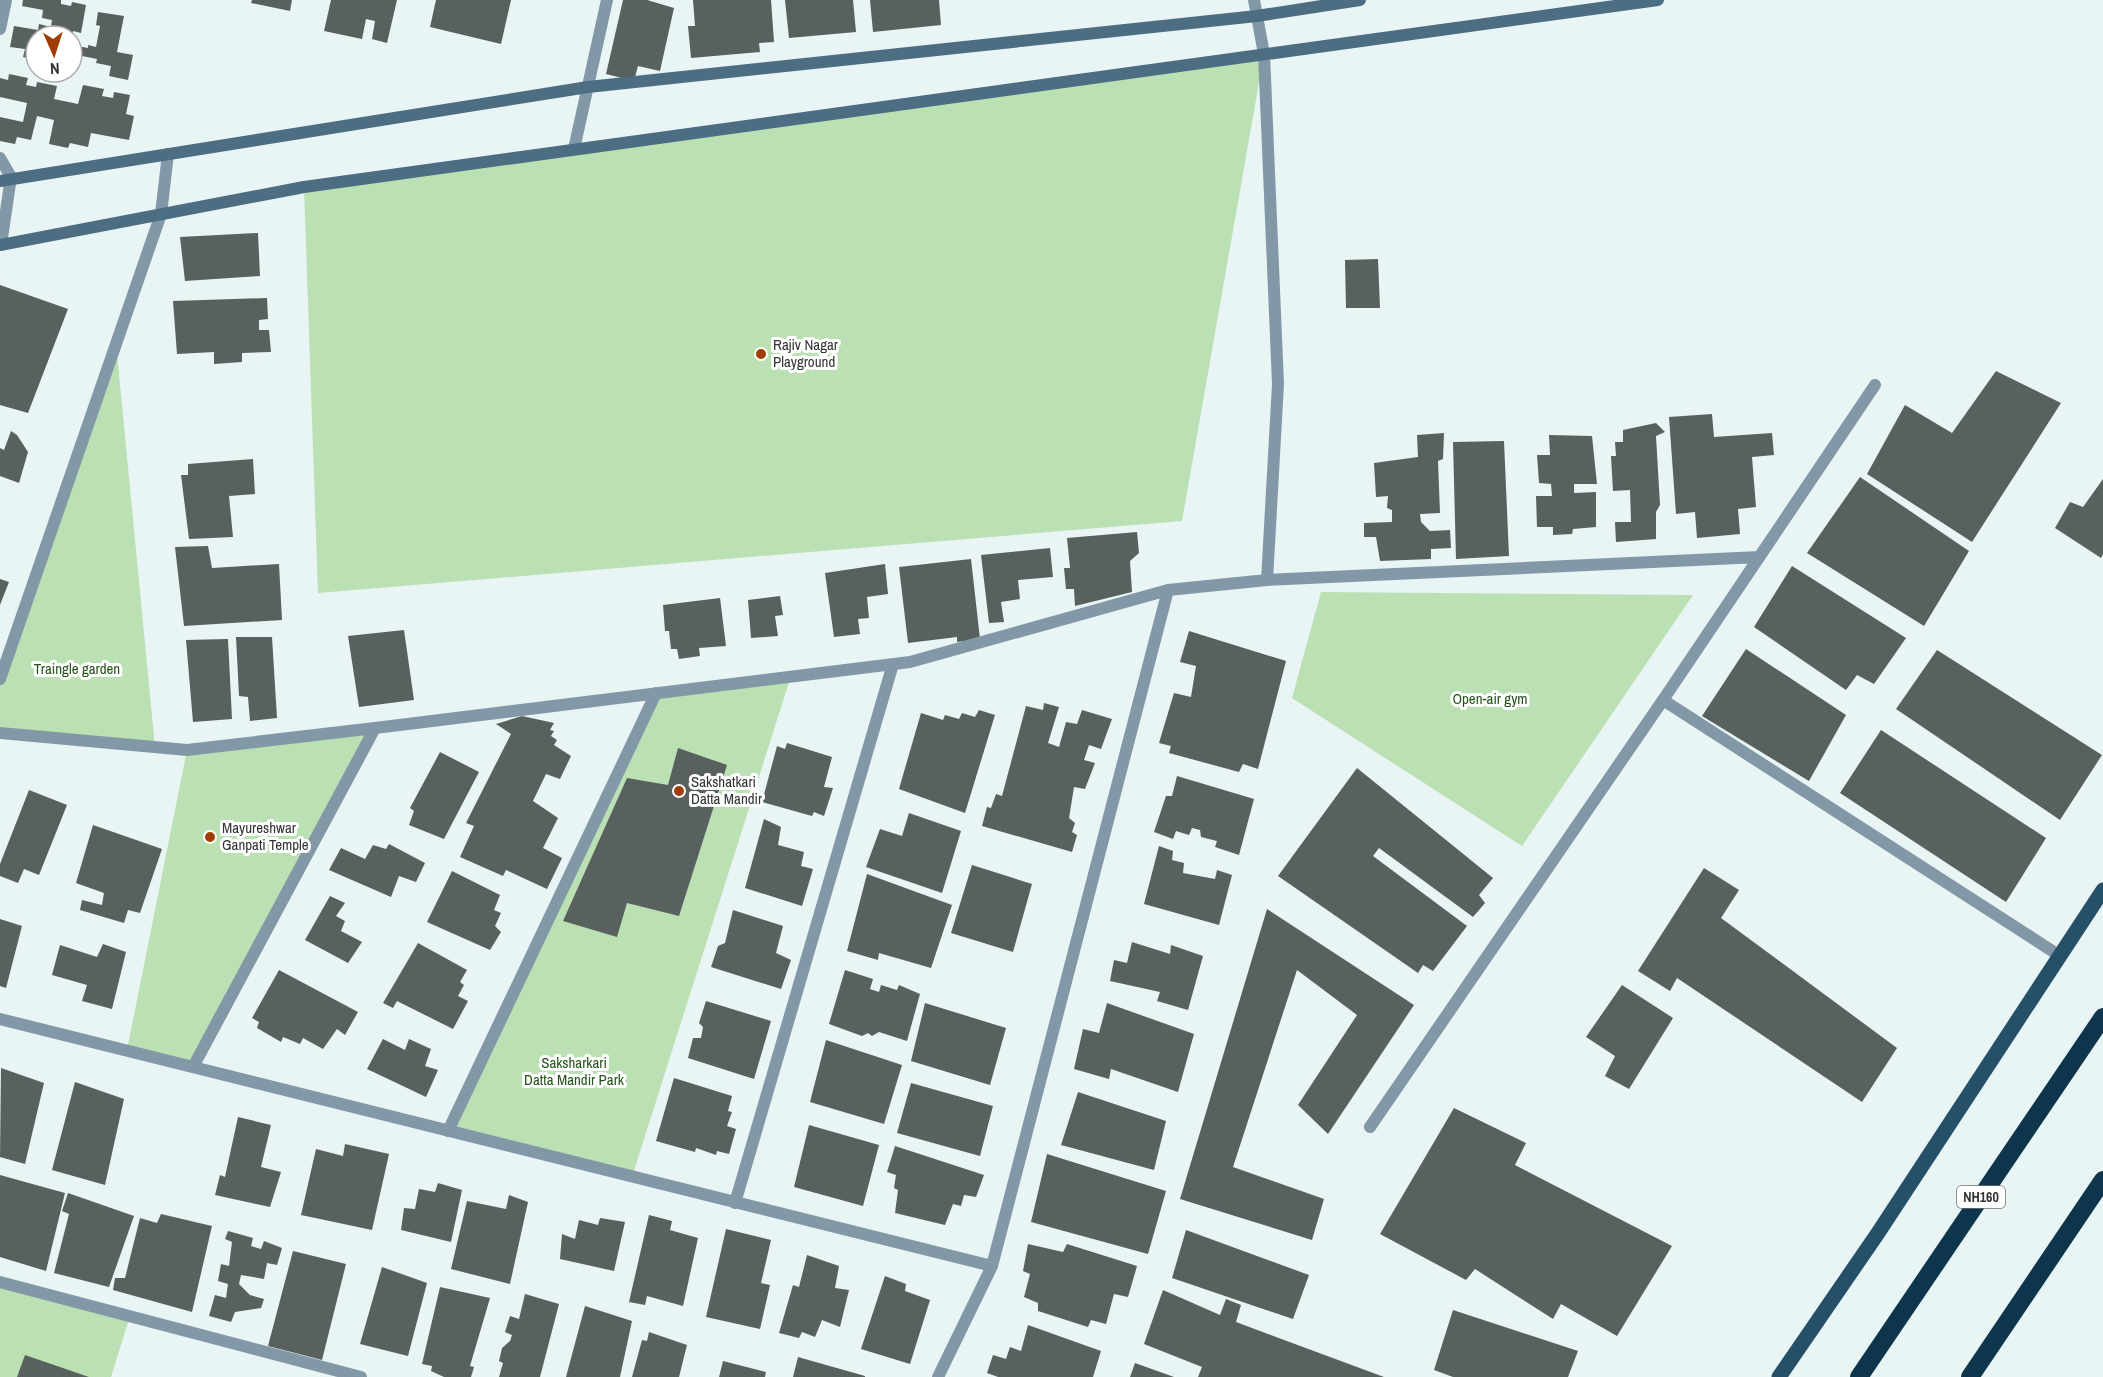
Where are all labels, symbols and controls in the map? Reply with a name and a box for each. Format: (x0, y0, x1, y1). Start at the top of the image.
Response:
north arrow (24, 24, 84, 84)
text: N (49, 58, 60, 80)
place label: Rajiv Nagar Playground (773, 334, 838, 372)
marker: Rajiv Nagar Playground (754, 347, 768, 361)
park label: Traingle garden (34, 658, 120, 679)
park label: Open-air gym (1452, 688, 1528, 709)
place label: Sakshatkari Datta Mandir (691, 771, 762, 809)
marker: Sakshatkari Datta Mandir (672, 784, 686, 798)
place label: Mayureshwar Ganpati Temple (222, 817, 309, 855)
marker: Mayureshwar Ganpati Temple (203, 830, 217, 844)
park label: Saksharkari Datta Mandir Park (524, 1052, 625, 1090)
road number: NH160 (1957, 1186, 2005, 1208)

